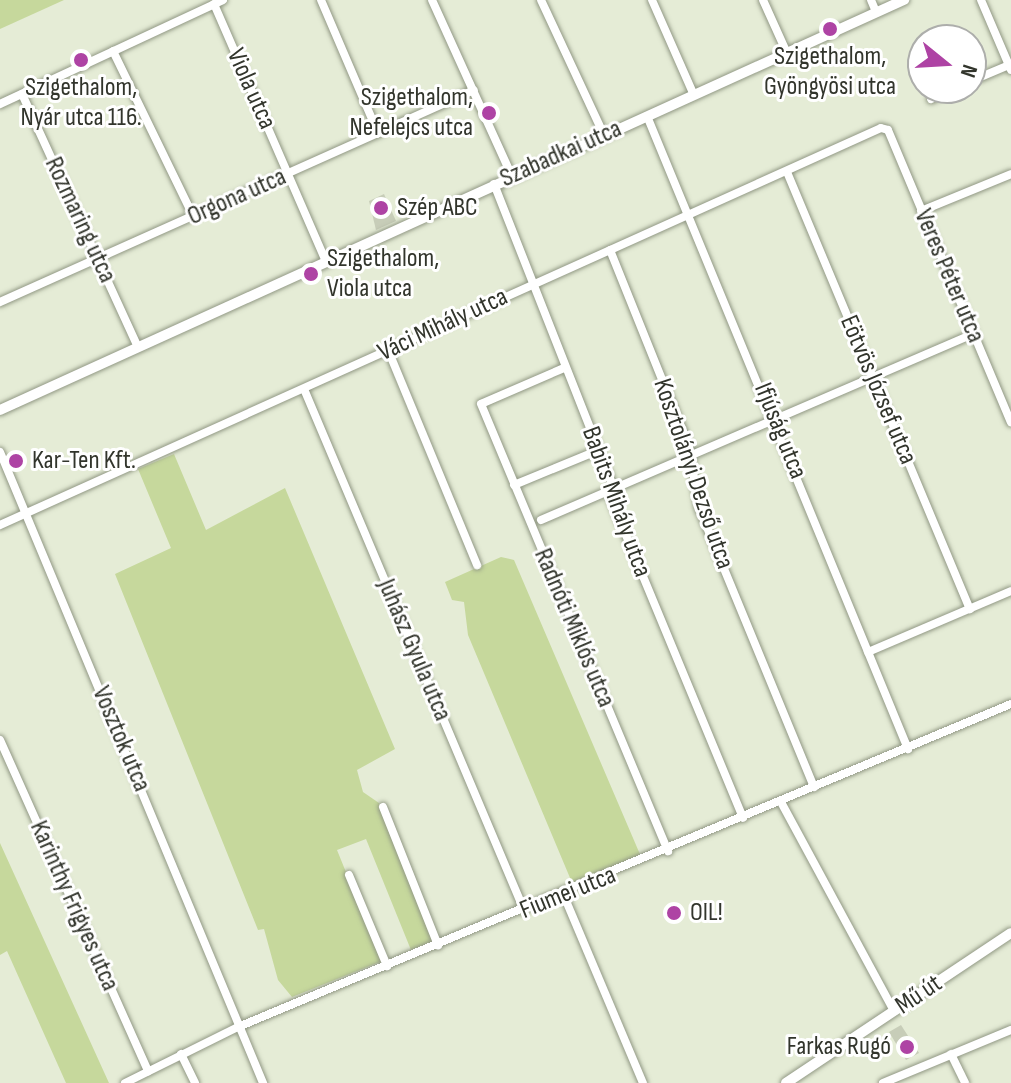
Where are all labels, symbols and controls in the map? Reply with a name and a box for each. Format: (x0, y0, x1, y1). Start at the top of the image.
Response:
marker: Szigethalom, Gyöngyösi utca (821, 20, 839, 38)
north arrow (907, 24, 987, 104)
place label: Szigethalom, Gyöngyösi utca (764, 41, 896, 102)
street label: Viola utca (219, 44, 283, 134)
marker: Szigethalom, Nyár utca 116. (72, 51, 90, 69)
text: N (954, 61, 983, 81)
place label: Szigethalom, Nyár utca 116. (20, 72, 142, 134)
place label: Szigethalom, Nefelejcs utca (349, 82, 473, 144)
marker: Szigethalom, Nefelejcs utca (480, 104, 498, 122)
street label: Szabadkai utca (495, 113, 627, 195)
street label: Rozmaring utca (37, 152, 123, 288)
street label: Orgona utca (183, 161, 291, 233)
place label: Szép ABC (397, 192, 478, 224)
marker: Szép ABC (372, 199, 390, 217)
street label: Veres Péter utca (907, 205, 991, 347)
place label: Szigethalom, Viola utca (327, 243, 439, 304)
marker: Szigethalom, Viola utca (302, 265, 320, 283)
street label: Váci Mihály utca (373, 281, 513, 369)
street label: Eötvös József utca (833, 311, 923, 469)
street label: Kosztolányi Dezső utca (646, 375, 740, 573)
street label: Ifjúság utca (747, 378, 813, 484)
street label: Babits Mihály utca (574, 423, 658, 581)
place label: Kar-Ten Kft. (32, 445, 136, 477)
marker: Kar-Ten Kft. (7, 452, 25, 470)
street label: Radnóti Miklós utca (527, 544, 621, 712)
street label: Juhász Gyula utca (370, 574, 458, 726)
street label: Vosztok utca (85, 682, 157, 796)
street label: Karinthy Frigyes utca (23, 816, 125, 996)
street label: Fiumei utca (515, 860, 621, 926)
place label: OIL! (690, 897, 723, 929)
marker: OIL! (665, 904, 683, 922)
street label: Mű út (890, 968, 948, 1022)
place label: Farkas Rugó (787, 1031, 891, 1063)
marker: Farkas Rugó (898, 1038, 916, 1056)

